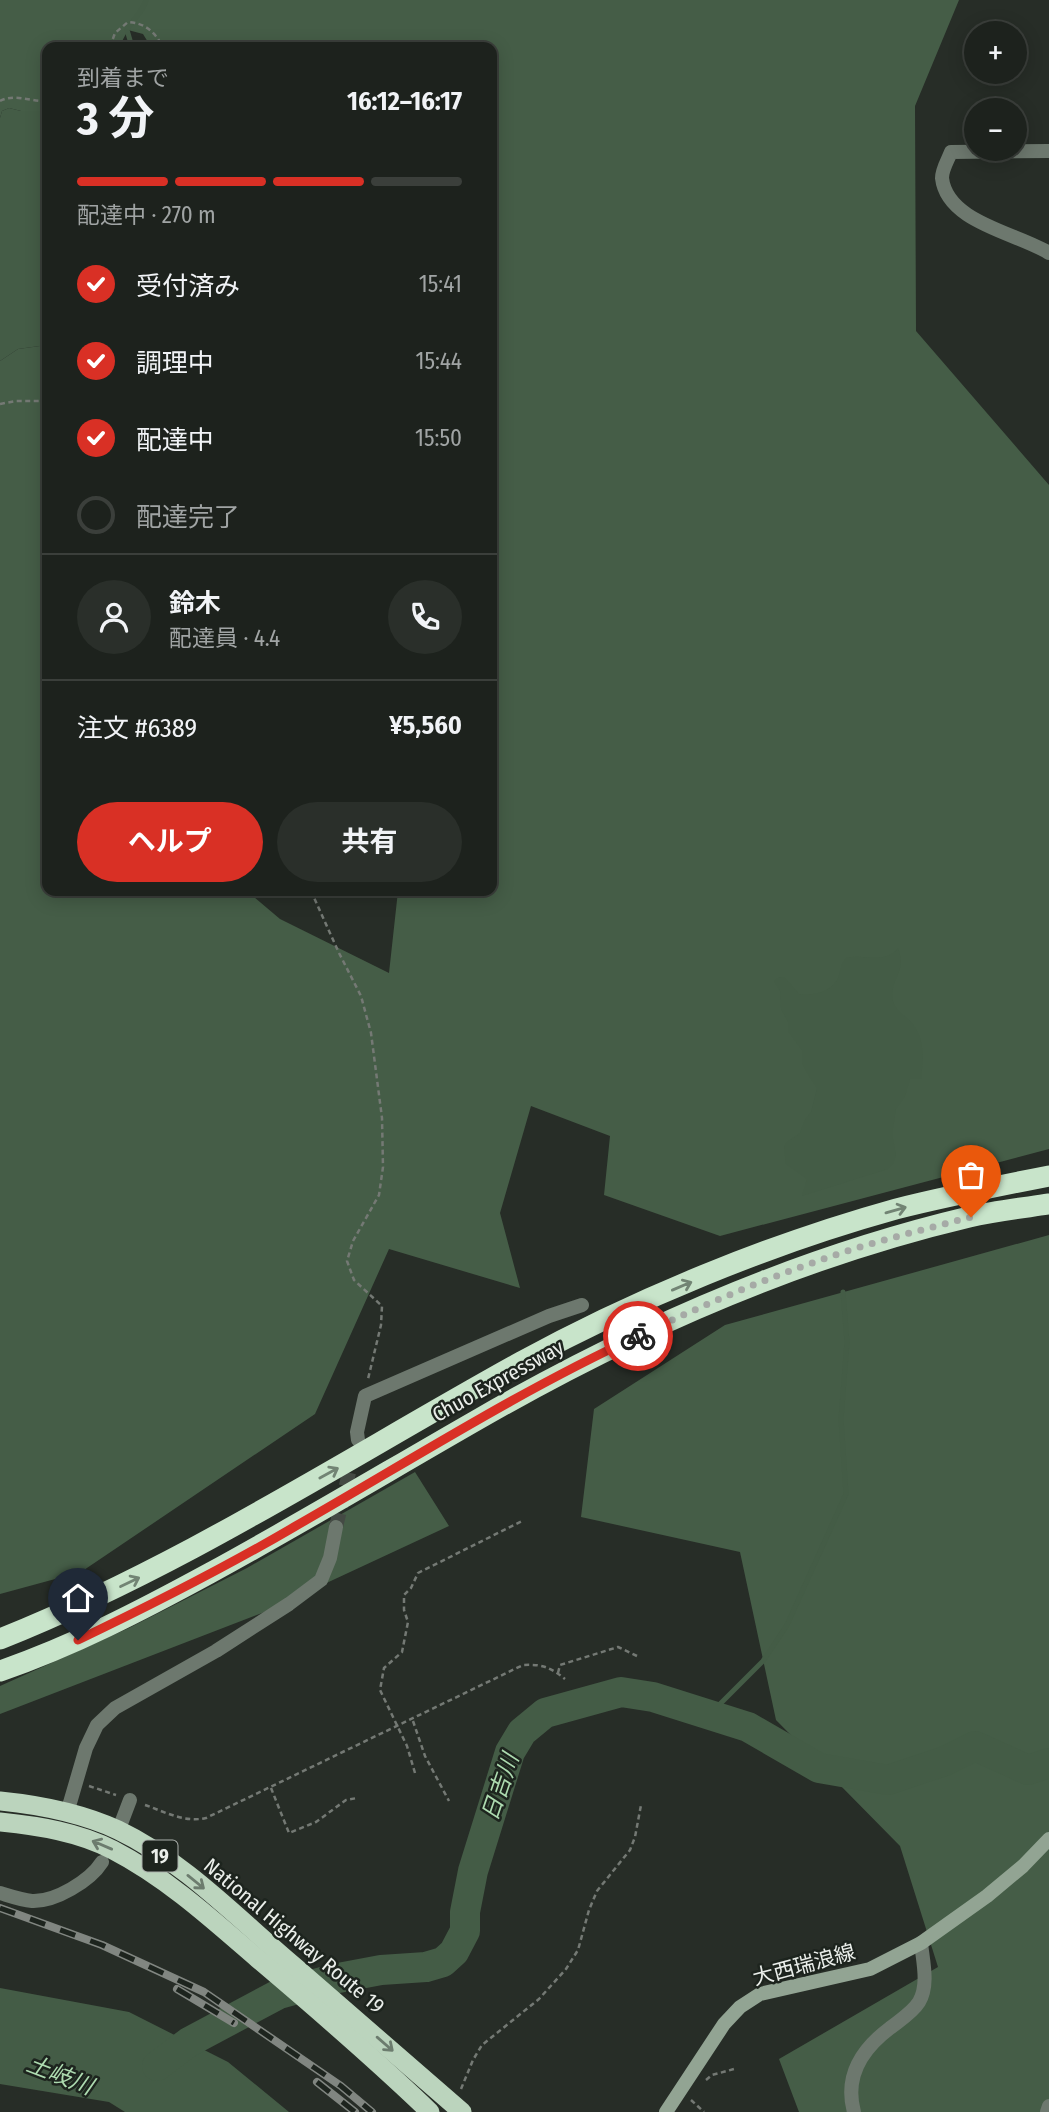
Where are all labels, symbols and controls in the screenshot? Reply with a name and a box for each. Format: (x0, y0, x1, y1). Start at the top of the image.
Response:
map controls (964, 21, 1027, 161)
button: + (964, 21, 1027, 84)
text: 到着まで (77, 64, 169, 92)
text: 16:12–16:17 (347, 86, 462, 117)
text: 3 分 (77, 91, 154, 146)
button: − (964, 98, 1027, 161)
text: 配達中 · 270 m (77, 201, 216, 229)
icon: check (77, 265, 115, 303)
text: 15:41 (419, 270, 462, 298)
text: 受付済み (136, 271, 240, 302)
icon: check (77, 342, 115, 380)
text: 15:44 (415, 347, 462, 375)
text: 調理中 (136, 348, 214, 379)
icon: check (77, 419, 115, 457)
text: 15:50 (415, 424, 462, 452)
text: 配達中 (136, 425, 214, 456)
text: 配達完了 (136, 502, 240, 533)
button: person (77, 580, 151, 654)
button: phone (388, 580, 462, 654)
text: 鈴木 (169, 588, 221, 619)
text: 配達員 · 4.4 (169, 624, 280, 652)
text: ¥5,560 (389, 710, 462, 741)
text: 注文 #6389 (77, 713, 197, 744)
button: ヘルプ (77, 802, 263, 882)
button: 共有 (277, 802, 462, 882)
pin (941, 1145, 1001, 1217)
icon: bag (952, 1156, 990, 1194)
one-way arrow (884, 1202, 906, 1215)
one-way arrow (670, 1279, 692, 1292)
courier (603, 1301, 673, 1371)
icon: bike (619, 1317, 657, 1355)
street label: Chuo Expressway (428, 1334, 569, 1428)
one-way arrow (319, 1466, 339, 1480)
pin (48, 1568, 108, 1640)
one-way arrow (119, 1574, 139, 1588)
icon: home (59, 1579, 97, 1617)
water label: 日吉川 (476, 1747, 525, 1824)
one-way arrow (92, 1838, 113, 1851)
road number: 19 (142, 1840, 178, 1872)
street label: National Highway Route 19 (198, 1853, 390, 2019)
one-way arrow (186, 1874, 204, 1889)
street label: 大西瑞浪線 (750, 1939, 858, 1991)
one-way arrow (376, 2036, 394, 2052)
water label: 土岐川 (23, 2050, 100, 2102)

